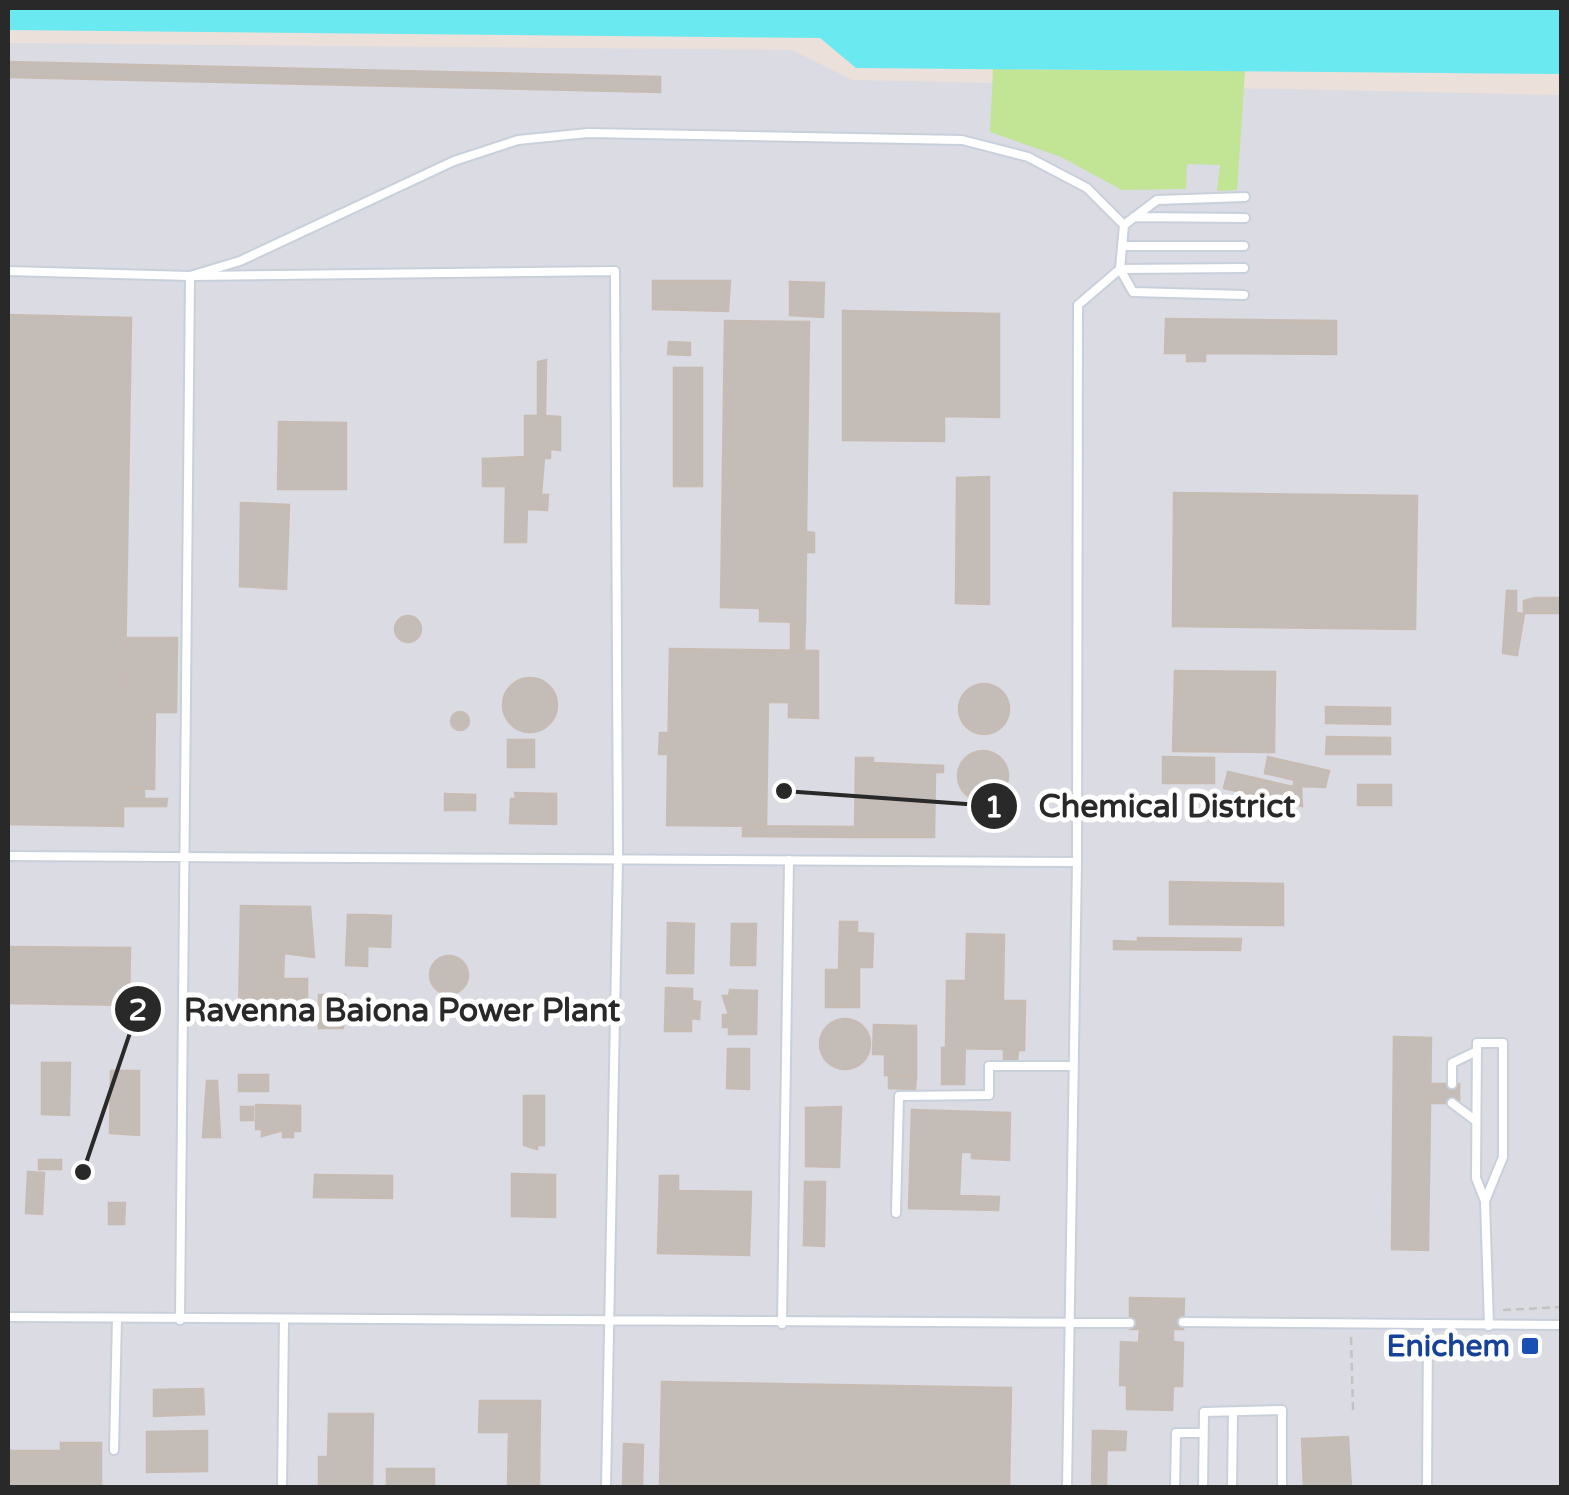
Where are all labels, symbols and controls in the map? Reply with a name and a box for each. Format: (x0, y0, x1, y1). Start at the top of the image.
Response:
callout: Chemical District (969, 775, 1316, 837)
text: Chemical District (1038, 788, 1296, 826)
text: 1 (985, 789, 1003, 826)
callout: Ravenna Baiona Power Plant (113, 978, 640, 1040)
text: 2 (129, 992, 147, 1029)
text: Ravenna Baiona Power Plant (184, 992, 621, 1030)
place label: Enichem (1387, 1328, 1510, 1365)
marker: Enichem (1519, 1335, 1541, 1357)

